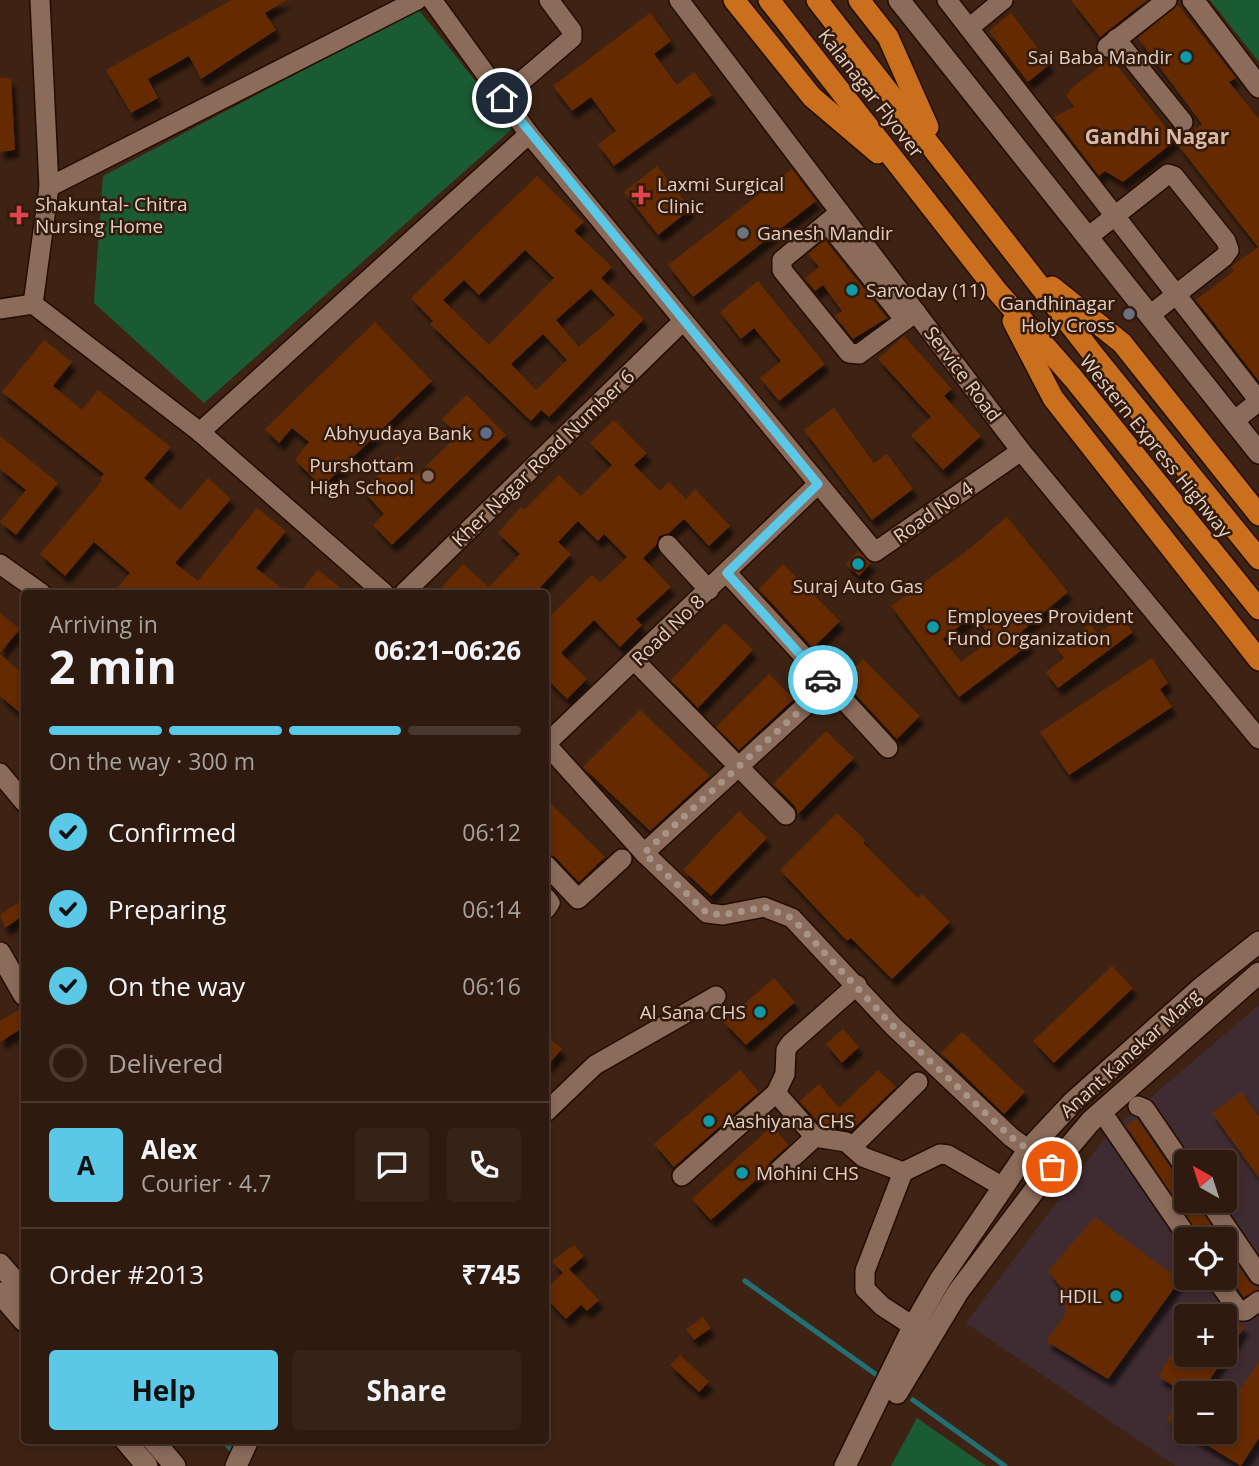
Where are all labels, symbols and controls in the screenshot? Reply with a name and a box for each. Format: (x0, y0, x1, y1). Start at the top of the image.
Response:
street label: Kalanagar Flyover (812, 23, 930, 163)
place label: Sai Baba Mandir (1028, 44, 1172, 70)
marker: Sai Baba Mandir (1178, 49, 1194, 65)
pin (472, 68, 532, 128)
icon: home (483, 79, 521, 117)
district label: Gandhi Nagar (1085, 122, 1230, 150)
place label: Laxmi Surgical Clinic (657, 171, 784, 219)
marker: Laxmi Surgical Clinic (631, 185, 651, 205)
place label: Shakuntal- Chitra Nursing Home (35, 191, 188, 239)
marker: Shakuntal- Chitra Nursing Home (9, 205, 29, 225)
place label: Ganesh Mandir (757, 220, 893, 246)
marker: Ganesh Mandir (735, 225, 751, 241)
place label: Sarvoday (11) (866, 277, 985, 303)
marker: Sarvoday (11) (844, 282, 860, 298)
place label: Gandhinagar Holy Cross (1000, 290, 1115, 338)
marker: Gandhinagar Holy Cross (1121, 306, 1137, 322)
street label: Service Road (919, 321, 1007, 427)
street label: Western Express Highway (1074, 349, 1238, 543)
street label: Kher Nagar Road Number 6 (446, 364, 640, 552)
place label: Abhyudaya Bank (324, 420, 472, 446)
marker: Abhyudaya Bank (478, 425, 494, 441)
place label: Purshottam High School (309, 452, 414, 500)
marker: Purshottam High School (420, 468, 436, 484)
street label: Road No 4 (888, 475, 978, 549)
marker: Suraj Auto Gas (850, 556, 866, 572)
place label: Suraj Auto Gas (793, 573, 923, 599)
street label: Road No 8 (626, 589, 710, 671)
place label: Employees Provident Fund Organization (947, 603, 1134, 651)
text: Arriving in (49, 608, 158, 640)
marker: Employees Provident Fund Organization (925, 619, 941, 635)
text: 06:21–06:26 (374, 632, 521, 668)
text: 2 min (49, 635, 177, 697)
courier (788, 645, 858, 715)
icon: car (804, 661, 842, 699)
text: On the way · 300 m (49, 745, 255, 777)
icon: check (49, 813, 87, 851)
text: Confirmed (108, 814, 236, 850)
text: 06:12 (462, 816, 521, 848)
icon: check (49, 890, 87, 928)
text: Preparing (108, 891, 226, 927)
text: 06:14 (462, 893, 521, 925)
icon: check (49, 967, 87, 1005)
text: On the way (108, 968, 245, 1004)
text: 06:16 (462, 970, 521, 1002)
street label: Anant Kanekar Marg (1054, 983, 1206, 1123)
place label: Al Sana CHS (640, 999, 746, 1025)
marker: Al Sana CHS (752, 1004, 768, 1020)
text: Delivered (108, 1045, 223, 1081)
place label: Aashiyana CHS (723, 1108, 855, 1134)
marker: Aashiyana CHS (701, 1113, 717, 1129)
button: chat (355, 1128, 429, 1202)
button: phone (447, 1128, 521, 1202)
text: Alex (141, 1131, 197, 1167)
pin (1022, 1137, 1082, 1197)
text: A (77, 1147, 95, 1183)
icon: bag (1033, 1148, 1071, 1186)
north arrow (1174, 1150, 1237, 1213)
map controls (1174, 1150, 1237, 1444)
place label: Mohini CHS (756, 1160, 859, 1186)
marker: Mohini CHS (734, 1165, 750, 1181)
text: Courier · 4.7 (141, 1167, 271, 1199)
button: locate (1174, 1227, 1237, 1290)
text: Order #2013 (49, 1256, 204, 1292)
text: ₹745 (462, 1256, 521, 1292)
place label: HDIL (1059, 1283, 1102, 1309)
marker: HDIL (1108, 1288, 1124, 1304)
button: + (1174, 1304, 1237, 1367)
button: Help (49, 1350, 278, 1430)
button: Share (292, 1350, 521, 1430)
button: − (1174, 1381, 1237, 1444)

